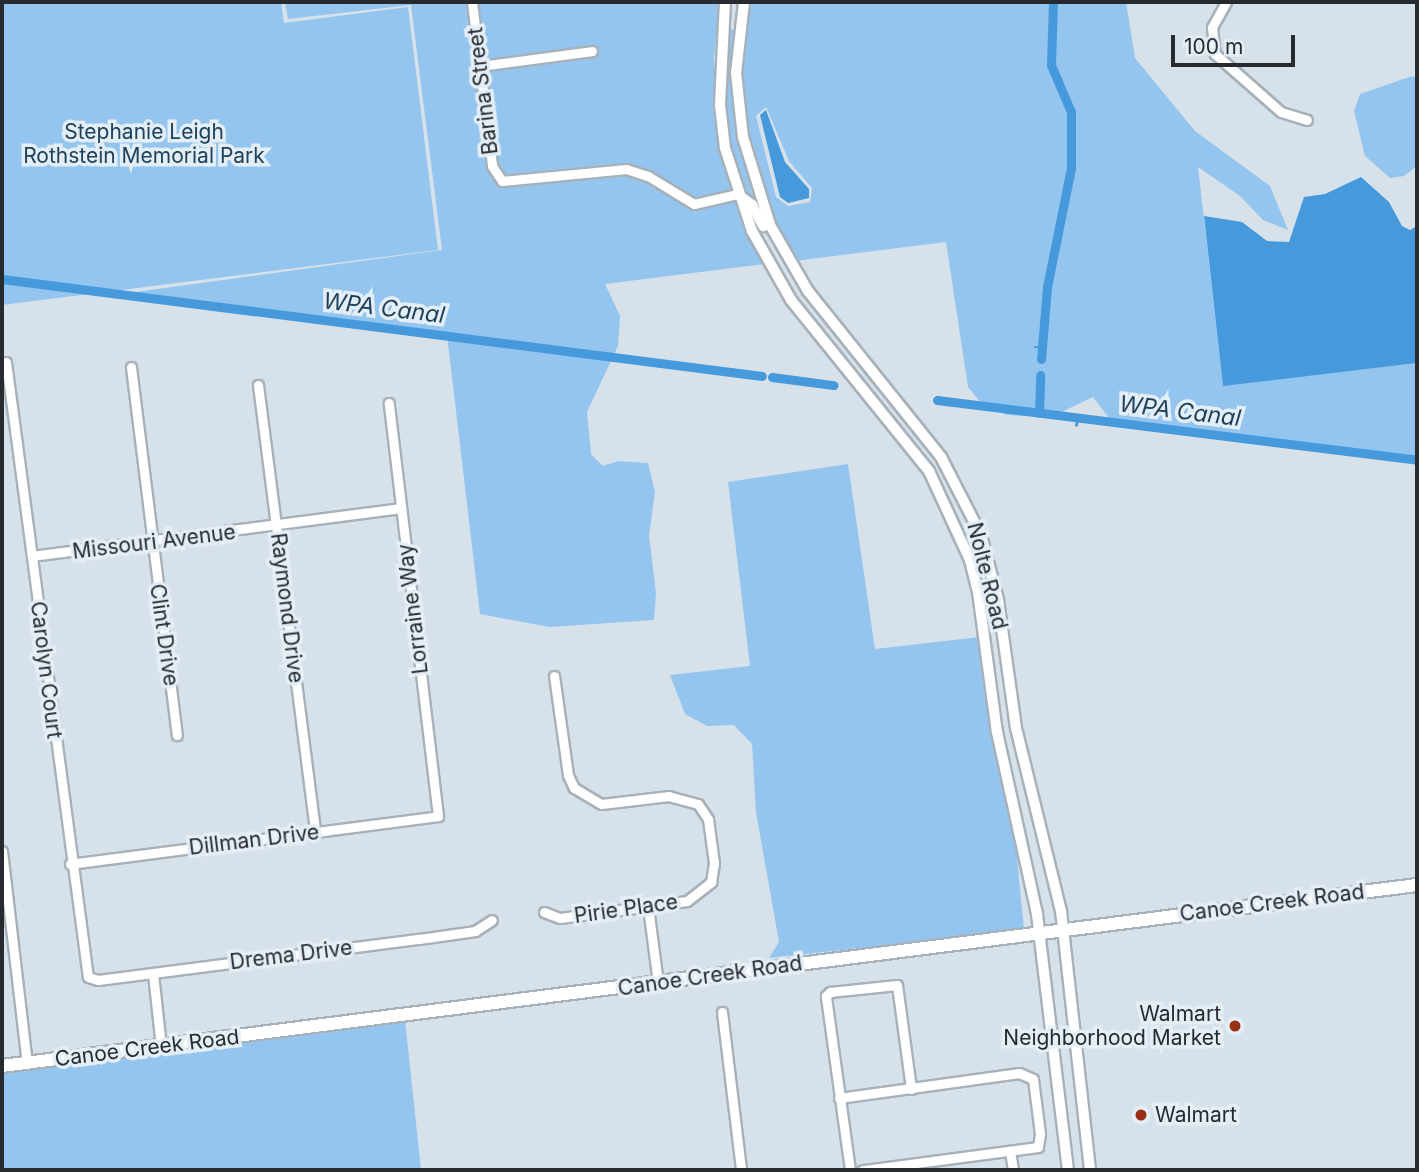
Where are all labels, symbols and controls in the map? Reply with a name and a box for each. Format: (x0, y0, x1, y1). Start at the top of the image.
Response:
scale bar (1174, 21, 1298, 65)
street label: Barina Street (463, 26, 503, 156)
text: 100 m (1184, 34, 1243, 59)
park label: Stephanie Leigh Rothstein Memorial Park (23, 119, 265, 169)
water label: WPA Canal (322, 287, 446, 329)
water label: WPA Canal (1118, 390, 1242, 432)
street label: Missouri Avenue (71, 519, 237, 565)
street label: Nolte Road (962, 520, 1012, 632)
street label: Raymond Drive (265, 532, 309, 684)
street label: Lorraine Way (393, 542, 433, 676)
street label: Clint Drive (144, 582, 184, 688)
street label: Carolyn Court (25, 600, 67, 740)
street label: Dillman Drive (187, 820, 321, 860)
street label: Canoe Creek Road (1178, 879, 1366, 927)
street label: Pirie Place (573, 889, 679, 929)
street label: Drema Drive (228, 935, 354, 975)
street label: Canoe Creek Road (616, 951, 804, 1001)
place label: Walmart Neighborhood Market (1003, 1001, 1221, 1051)
marker: Walmart Neighborhood Market (1227, 1018, 1243, 1034)
street label: Canoe Creek Road (53, 1024, 241, 1072)
place label: Walmart (1155, 1102, 1237, 1128)
marker: Walmart (1133, 1107, 1149, 1123)

